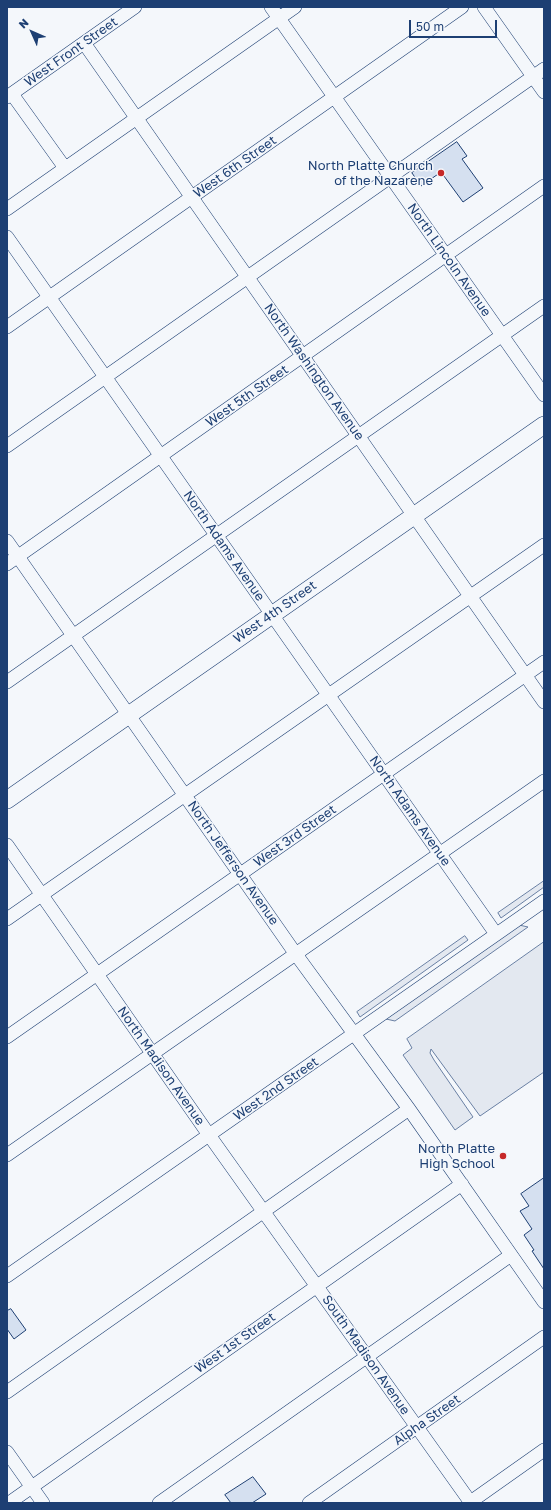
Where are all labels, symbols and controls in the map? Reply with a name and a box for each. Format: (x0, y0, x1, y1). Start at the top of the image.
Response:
north arrow (12, 12, 52, 52)
scale bar (411, 12, 499, 38)
street label: West Front Street (21, 14, 121, 90)
text: N (16, 16, 31, 31)
text: 50 m (416, 19, 444, 34)
street label: West 6th Street (191, 133, 279, 201)
place label: North Platte Church of the Nazarene (308, 158, 433, 189)
marker: North Platte Church of the Nazarene (436, 168, 446, 178)
street label: North Lincoln Avenue (404, 200, 494, 320)
street label: North Washington Avenue (261, 301, 367, 443)
street label: West 5th Street (203, 362, 291, 430)
street label: North Adams Avenue (180, 488, 268, 604)
street label: West 4th Street (231, 578, 319, 646)
street label: North Adams Avenue (366, 753, 454, 869)
street label: North Jefferson Avenue (184, 798, 282, 928)
street label: West 3rd Street (251, 802, 339, 870)
street label: North Madison Avenue (114, 1004, 208, 1128)
street label: West 2nd Street (231, 1054, 321, 1124)
place label: North Platte High School (418, 1141, 495, 1172)
marker: North Platte High School (498, 1151, 508, 1161)
street label: South Madison Avenue (319, 1292, 413, 1418)
street label: West 1st Street (192, 1309, 278, 1377)
street label: Alpha Street (391, 1391, 463, 1449)

